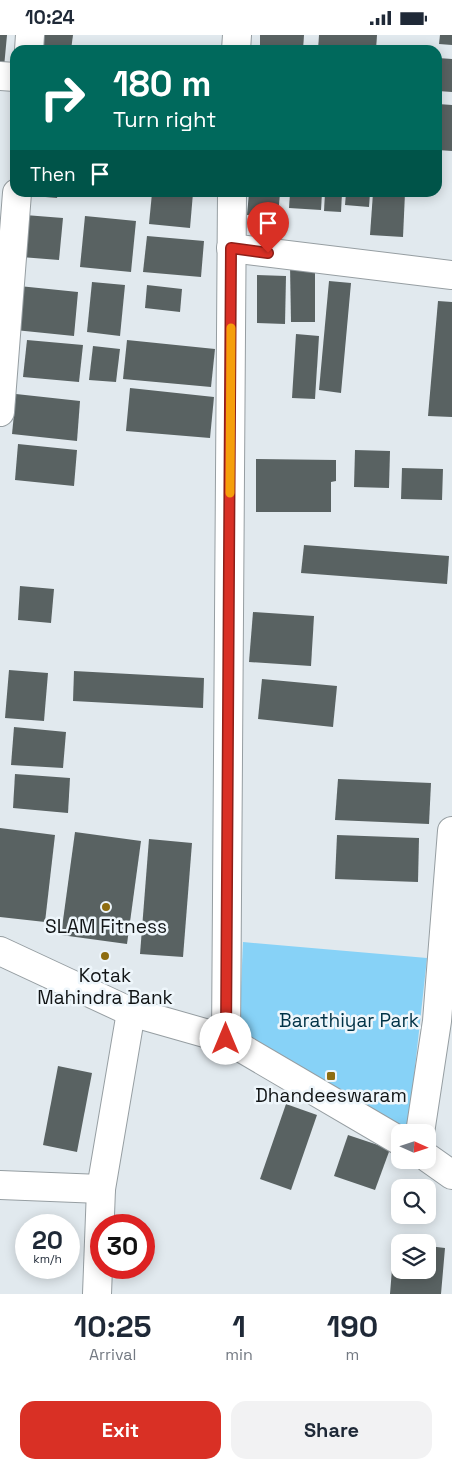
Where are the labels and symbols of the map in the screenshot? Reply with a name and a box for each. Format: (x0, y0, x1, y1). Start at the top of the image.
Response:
pin (247, 202, 289, 253)
marker: SLAM Fitness (100, 901, 112, 913)
place label: SLAM Fitness (45, 914, 167, 939)
marker: Kotak Mahindra Bank (99, 950, 111, 962)
place label: Kotak Mahindra Bank (37, 963, 173, 1010)
park label: Barathiyar Park (279, 1008, 419, 1033)
position arrow (199, 1012, 251, 1064)
marker: Dhandeeswaram (325, 1070, 337, 1082)
place label: Dhandeeswaram (255, 1083, 407, 1108)
north arrow (391, 1124, 436, 1169)
speed limit sign: 30 (90, 1214, 155, 1279)

